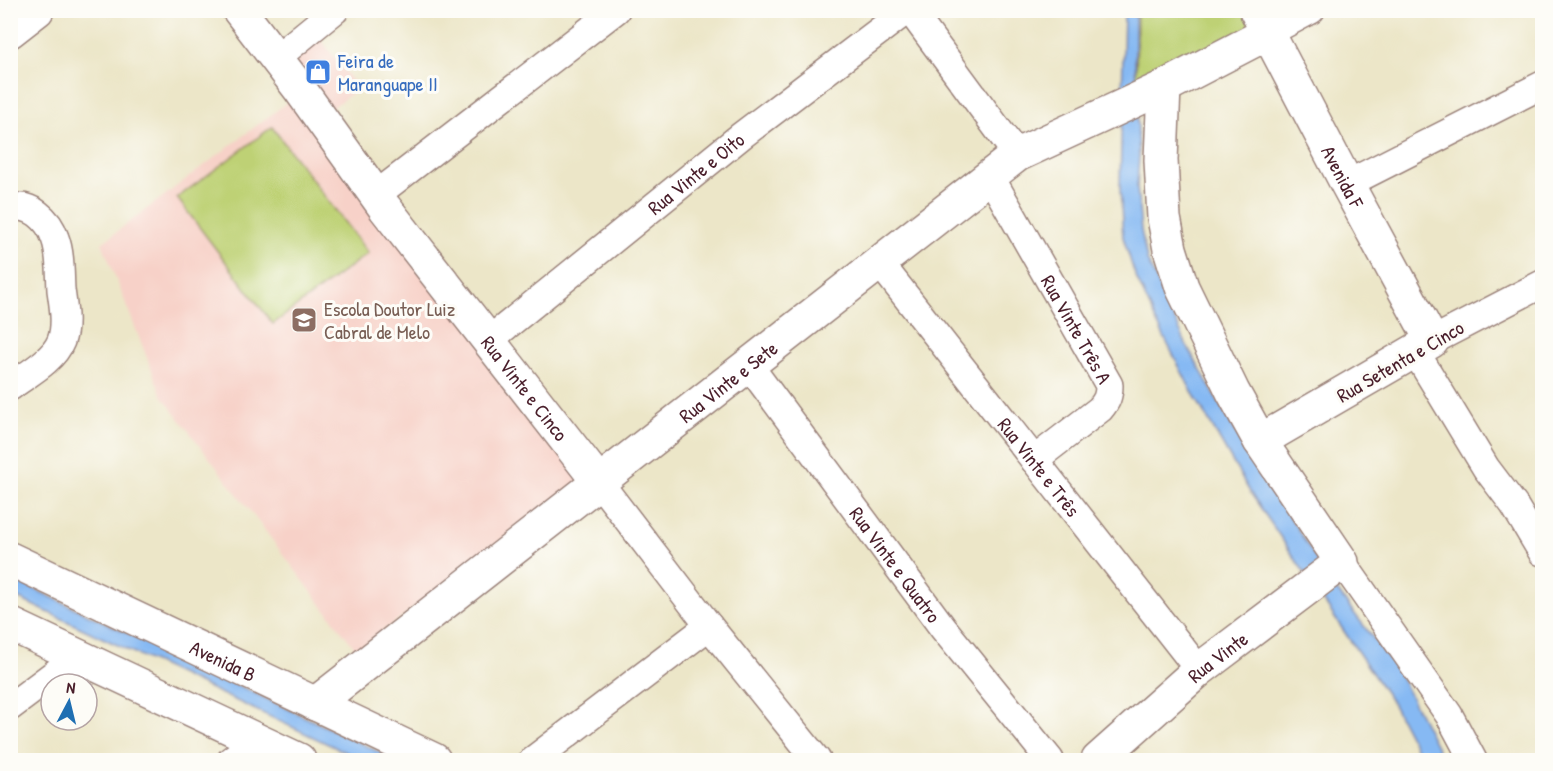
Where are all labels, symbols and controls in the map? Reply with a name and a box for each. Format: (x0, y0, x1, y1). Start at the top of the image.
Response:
place label: Feira de Maranguape II (337, 47, 438, 97)
shop icon: Feira de Maranguape II (303, 57, 333, 87)
street label: Rua Vinte e Oito (642, 126, 749, 220)
street label: Avenida F (1316, 141, 1371, 213)
street label: Rua Vinte Três A (1035, 270, 1119, 388)
place label: Escola Doutor Luiz Cabral de Melo (324, 295, 456, 345)
school or university icon: Escola Doutor Luiz Cabral de Melo (289, 305, 319, 335)
street label: Rua Setenta e Cinco (1331, 314, 1469, 408)
street label: Rua Vinte e Cinco (476, 329, 575, 446)
street label: Rua Vinte e Sete (673, 334, 783, 428)
street label: Rua Vinte e Três (992, 411, 1087, 522)
street label: Rua Vinte e Quatro (844, 501, 948, 628)
street label: Rua Vinte (1181, 625, 1253, 688)
street label: Avenida B (186, 633, 261, 687)
north arrow (39, 672, 99, 732)
text: N (65, 676, 77, 699)

